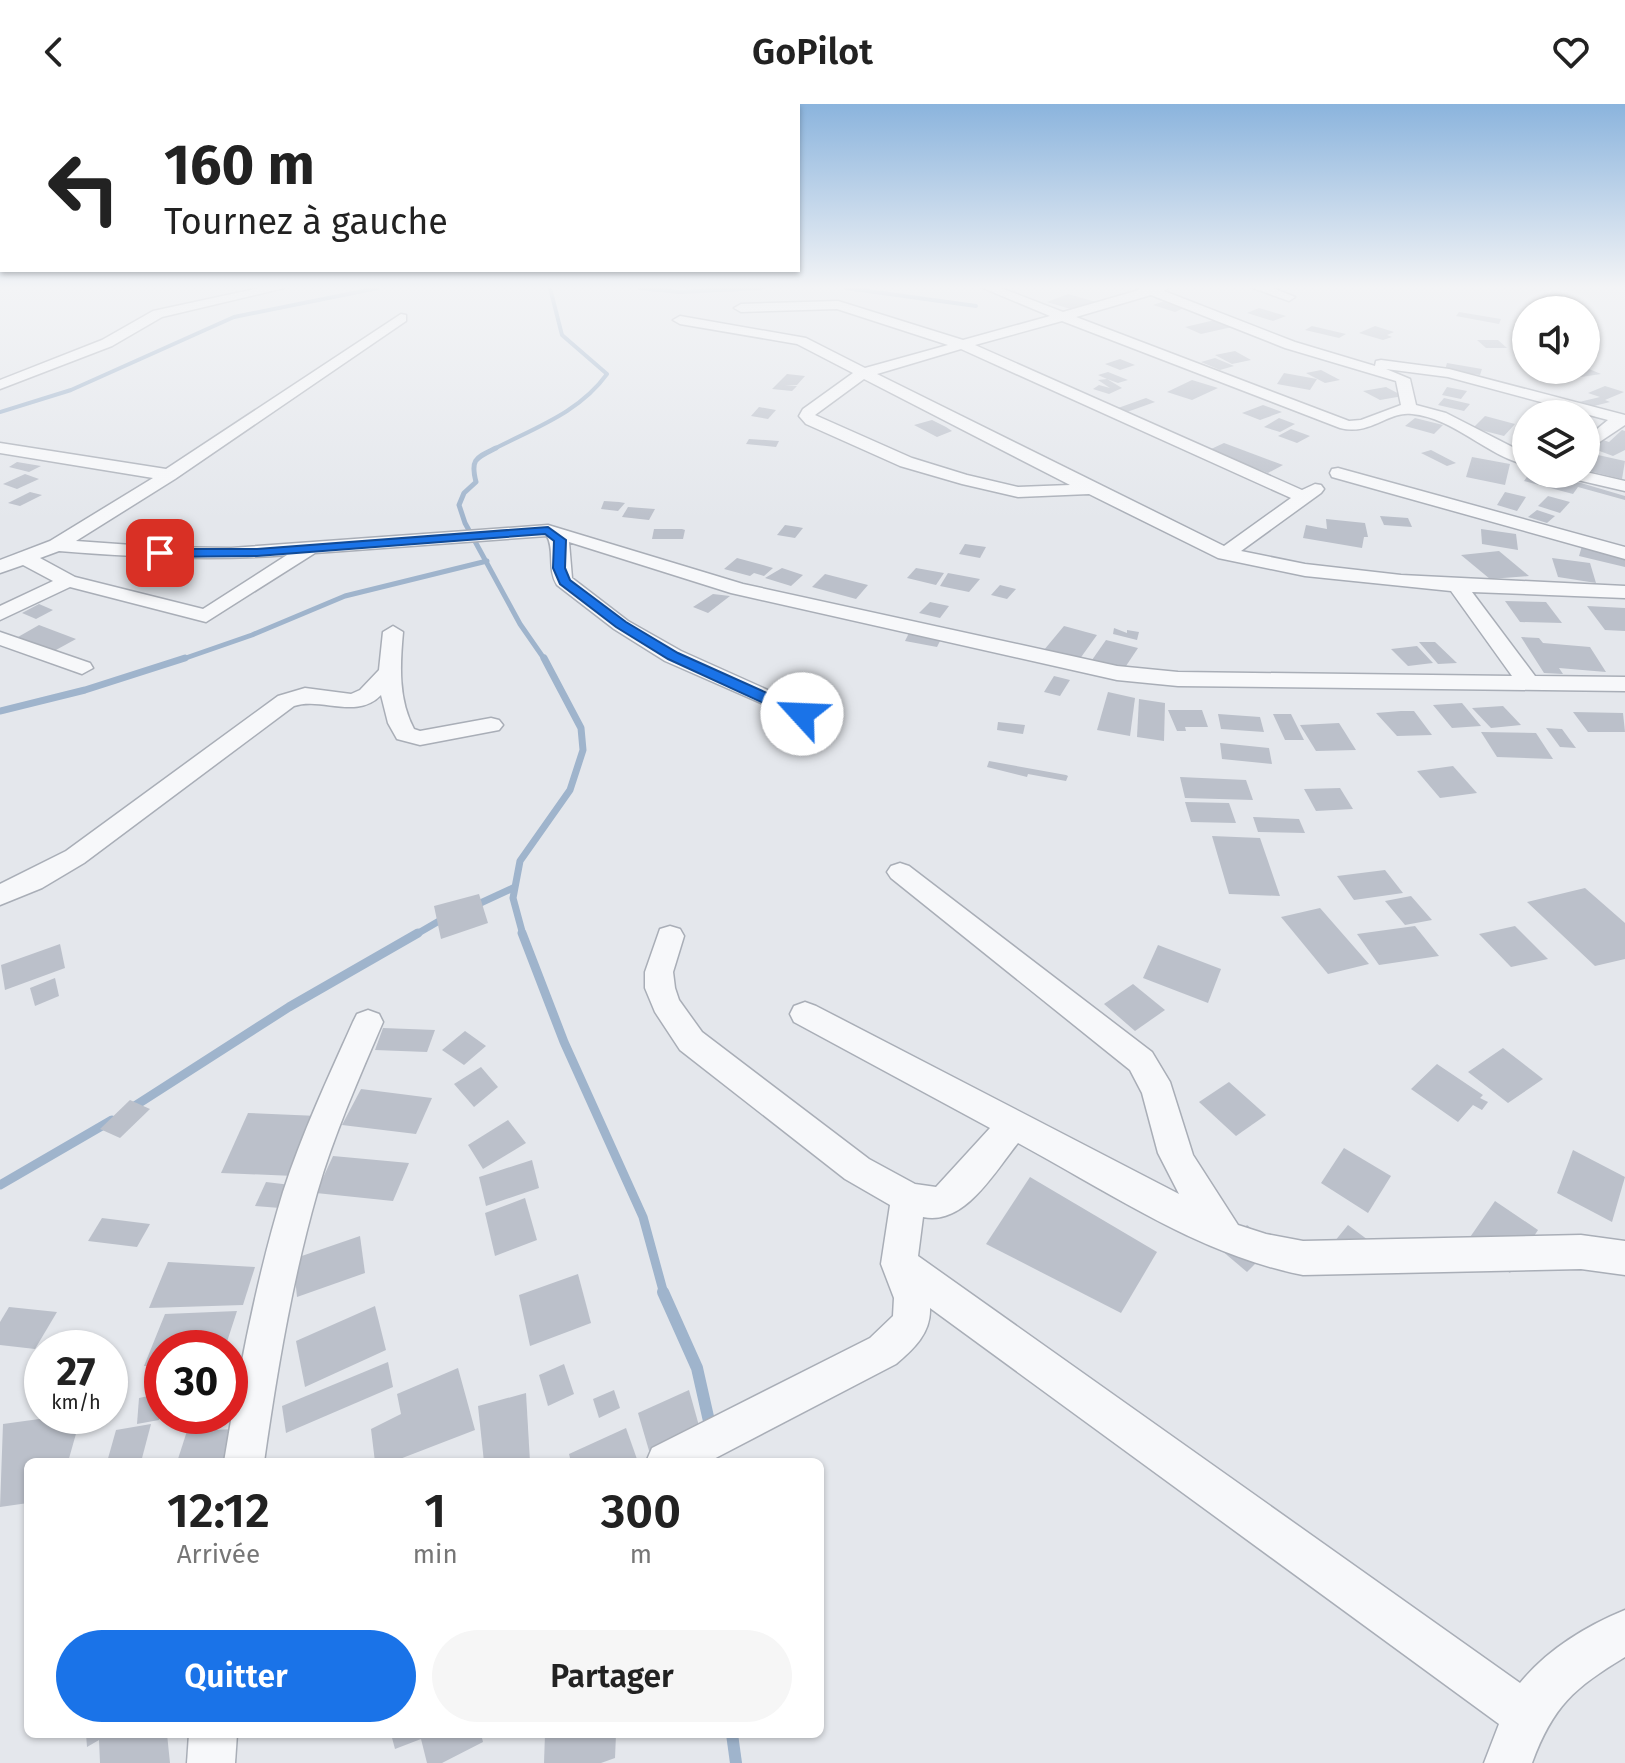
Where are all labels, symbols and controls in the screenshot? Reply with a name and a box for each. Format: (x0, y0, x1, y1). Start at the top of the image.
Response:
icon: back (32, 30, 76, 74)
text: GoPilot (752, 30, 873, 74)
icon: heart (1549, 30, 1593, 74)
text: 160 m (164, 132, 315, 199)
icon: left (32, 136, 136, 240)
text: Tournez à gauche (164, 200, 448, 244)
map controls (1512, 296, 1600, 488)
button: sound (1512, 296, 1600, 384)
button: layers (1512, 400, 1600, 488)
pin (126, 519, 194, 587)
icon: arrive (138, 531, 182, 575)
position arrow (760, 672, 844, 756)
speed limit sign: 30 (144, 1330, 248, 1434)
text: 27 (57, 1348, 96, 1396)
text: km/h (51, 1390, 101, 1414)
text: 12:12 (167, 1482, 270, 1540)
text: 1 (424, 1482, 446, 1540)
text: 300 (601, 1482, 681, 1540)
text: Arrivée (177, 1539, 260, 1570)
text: min (413, 1539, 458, 1570)
text: m (630, 1539, 652, 1570)
button: Quitter (56, 1630, 416, 1722)
button: Partager (432, 1630, 792, 1722)

